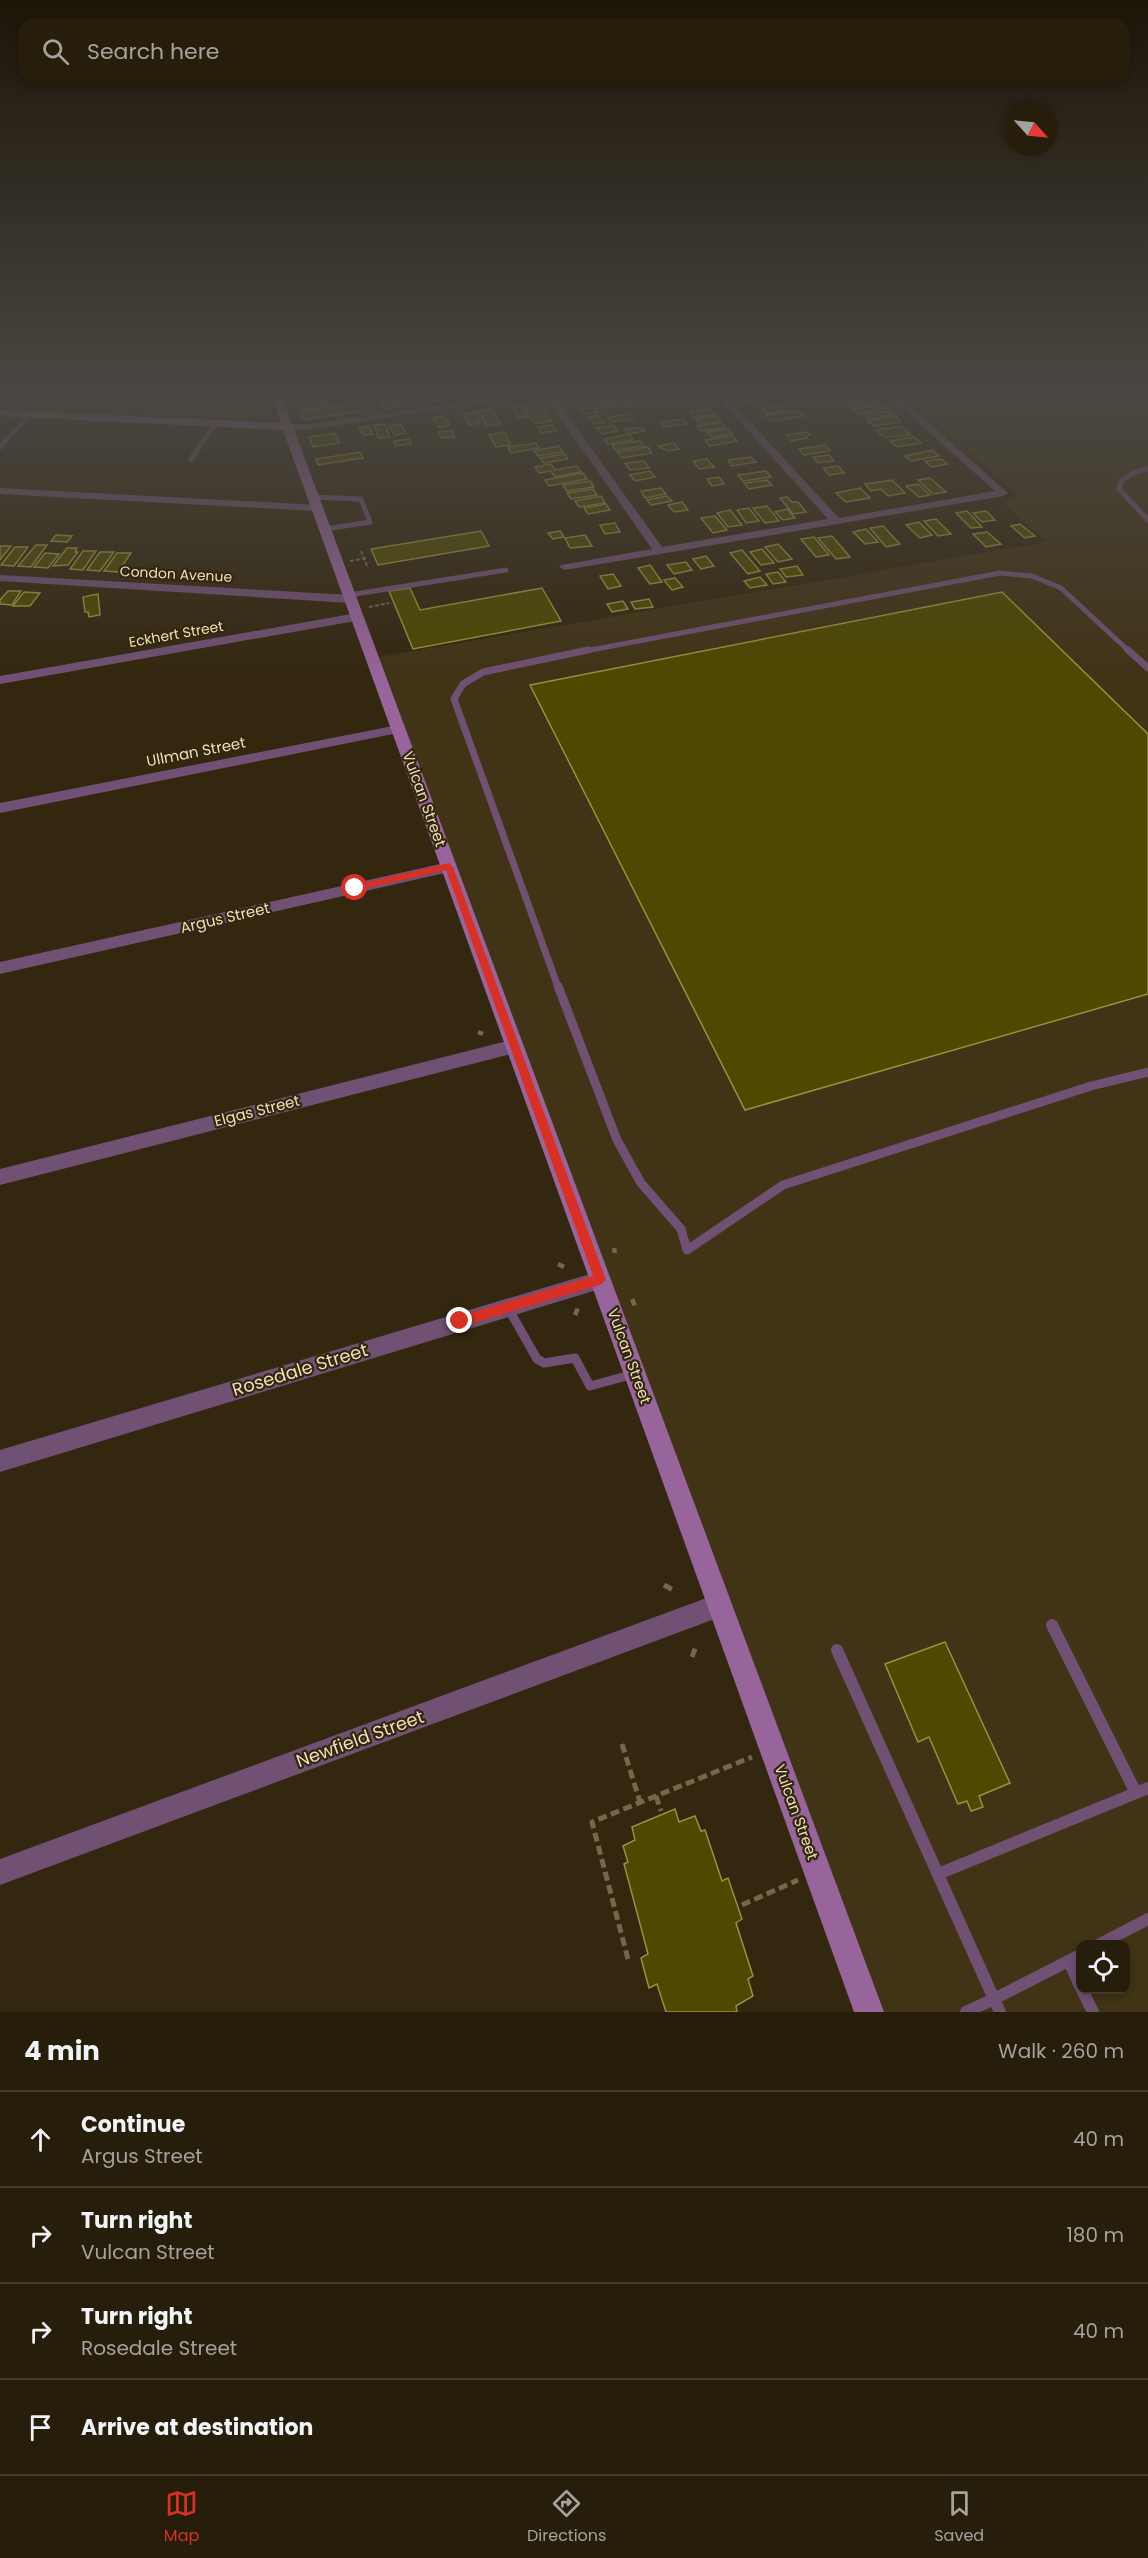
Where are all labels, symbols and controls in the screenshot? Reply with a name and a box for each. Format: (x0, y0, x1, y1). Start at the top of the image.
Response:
search box (18, 18, 1130, 84)
icon: search (39, 35, 72, 68)
text: Search here (87, 36, 220, 67)
north arrow (1004, 102, 1058, 156)
street label: Condon Avenue (119, 561, 233, 587)
street label: Eckhert Street (127, 616, 225, 652)
street label: Ullman Street (145, 732, 247, 771)
street label: Vulcan Street (397, 748, 451, 850)
route start (341, 874, 367, 900)
street label: Argus Street (178, 897, 272, 938)
street label: Elgas Street (212, 1090, 302, 1131)
street label: Vulcan Street (602, 1305, 656, 1407)
route end (446, 1307, 472, 1333)
street label: Rosedale Street (229, 1337, 371, 1402)
street label: Newfield Street (292, 1704, 427, 1773)
street label: Vulcan Street (769, 1761, 823, 1863)
map controls (1076, 1940, 1130, 1994)
button: locate (1076, 1940, 1130, 1994)
text: 4 min (24, 2033, 100, 2069)
text: Walk · 260 m (998, 2037, 1124, 2065)
text: Continue (81, 2109, 185, 2140)
icon: ahead (24, 2123, 57, 2156)
text: 40 m (1073, 2125, 1124, 2153)
text: Argus Street (81, 2142, 203, 2170)
text: Turn right (81, 2205, 192, 2236)
icon: right (24, 2219, 57, 2252)
text: 180 m (1066, 2221, 1124, 2249)
text: Vulcan Street (81, 2238, 215, 2266)
text: Turn right (81, 2301, 192, 2332)
icon: right (24, 2315, 57, 2348)
text: 40 m (1073, 2317, 1124, 2345)
text: Rosedale Street (81, 2334, 237, 2362)
icon: arrive (24, 2411, 57, 2444)
text: Arrive at destination (81, 2412, 313, 2443)
tab: Map (164, 2487, 199, 2548)
tab: Directions (527, 2487, 606, 2548)
tab: Saved (934, 2487, 984, 2548)

